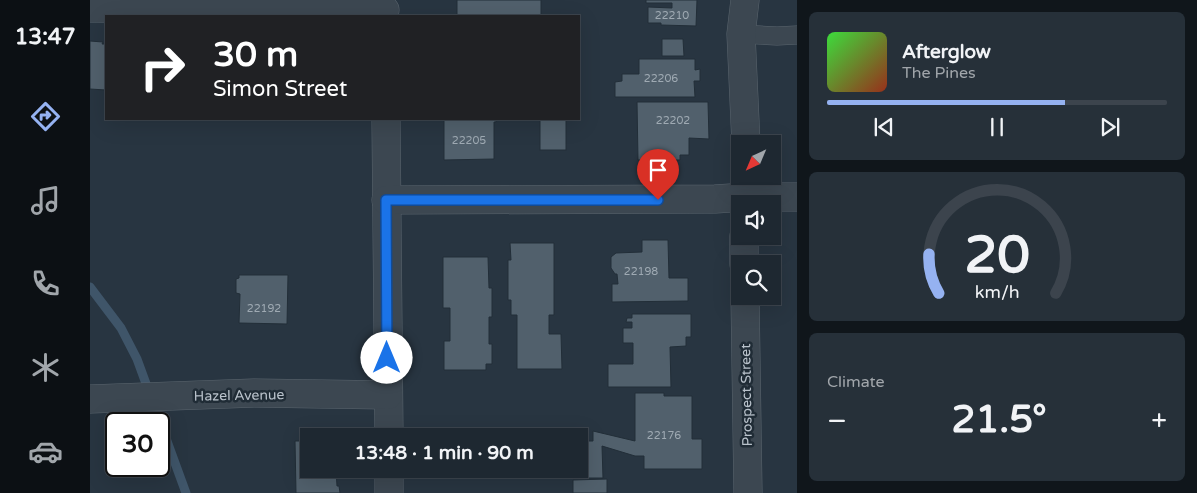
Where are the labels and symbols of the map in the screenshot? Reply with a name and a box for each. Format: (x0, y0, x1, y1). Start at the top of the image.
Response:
house number: 22210 (655, 9, 689, 22)
house number: 22206 (644, 72, 678, 85)
house number: 22202 (656, 114, 690, 127)
house number: 22205 (452, 134, 486, 147)
north arrow (731, 135, 781, 185)
pin (637, 149, 679, 200)
house number: 22198 (624, 265, 658, 278)
house number: 22192 (247, 302, 281, 315)
position arrow (360, 331, 412, 383)
street label: Prospect Street (737, 343, 756, 447)
street label: Hazel Avenue (194, 386, 285, 405)
speed limit sign: 30 (105, 412, 170, 477)
house number: 22176 (647, 429, 681, 442)

